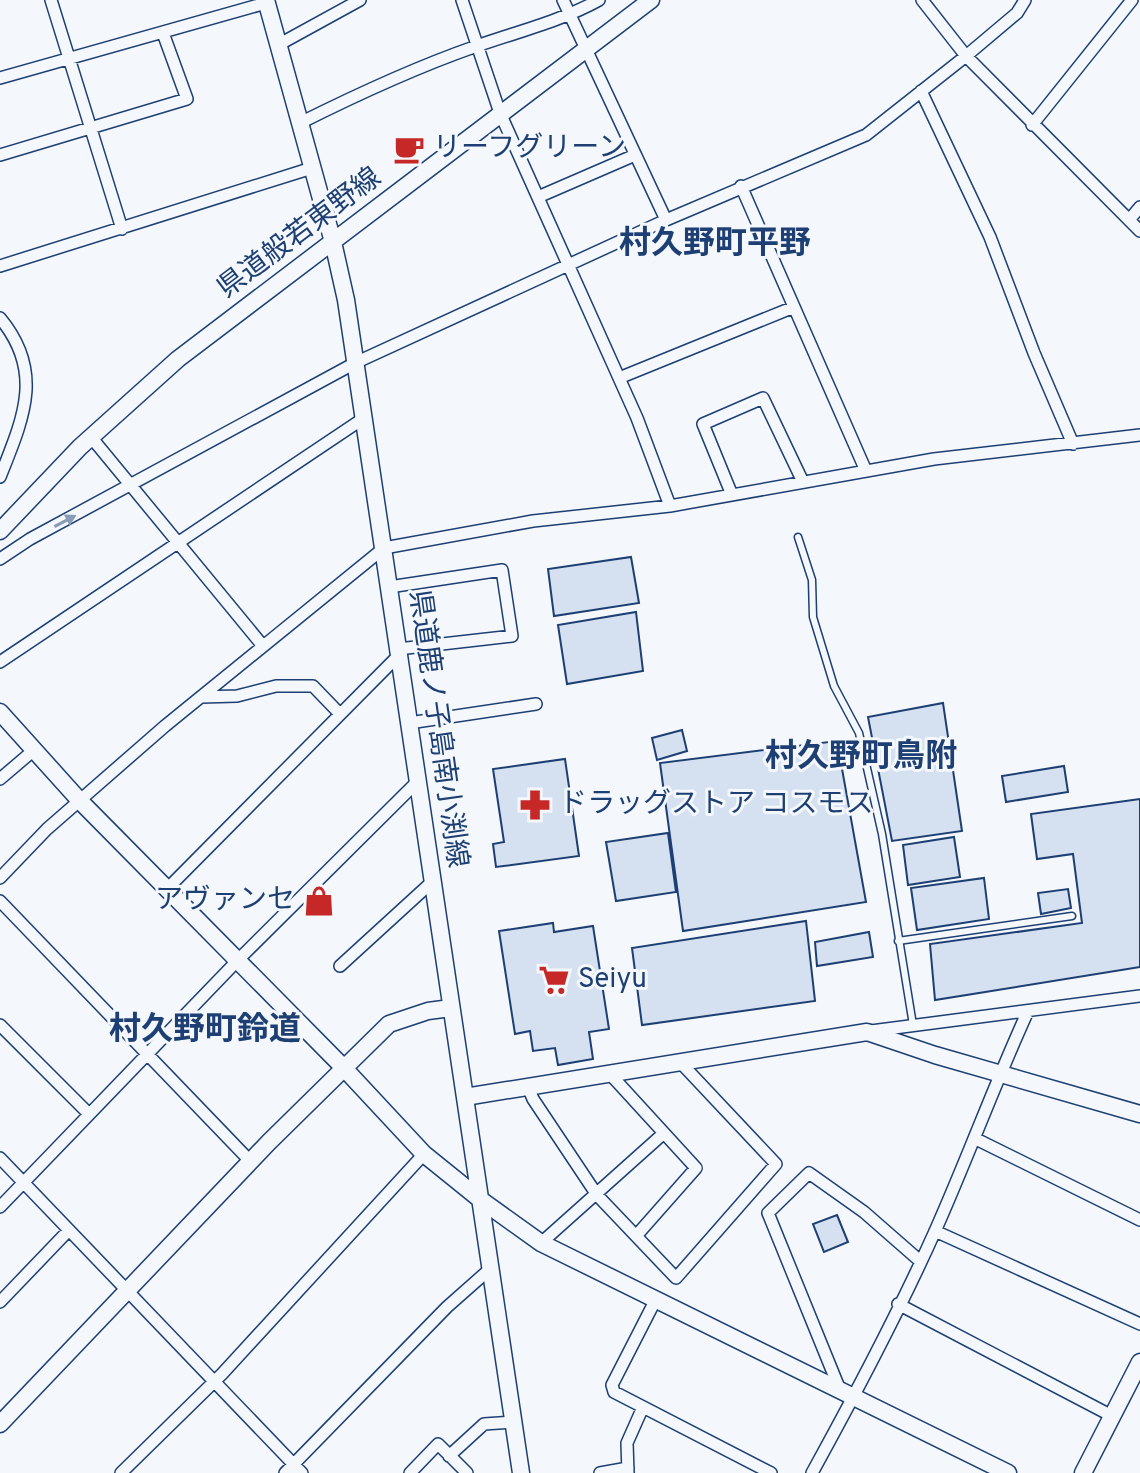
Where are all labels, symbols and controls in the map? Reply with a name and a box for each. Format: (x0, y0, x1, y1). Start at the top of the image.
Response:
place label: リーフグリーン (433, 131, 626, 167)
cafe icon: リーフグリーン (392, 132, 426, 166)
street label: 県道般若東野線 (211, 161, 389, 307)
district label: 村久野町平野 (619, 225, 811, 265)
one-way arrow (53, 515, 76, 528)
street label: 県道鹿ノ子島南小渕線 (400, 588, 474, 870)
district label: 村久野町鳥附 (765, 738, 957, 778)
place label: ドラッグストア コスモス (559, 787, 874, 823)
pharmacy icon: ドラッグストア コスモス (518, 788, 552, 822)
place label: アヴァンセ (155, 883, 295, 919)
shop icon: アヴァンセ (302, 884, 336, 918)
place label: Seiyu (578, 962, 647, 998)
supermarket icon: Seiyu (537, 963, 571, 997)
district label: 村久野町鈴道 (109, 1011, 301, 1051)

